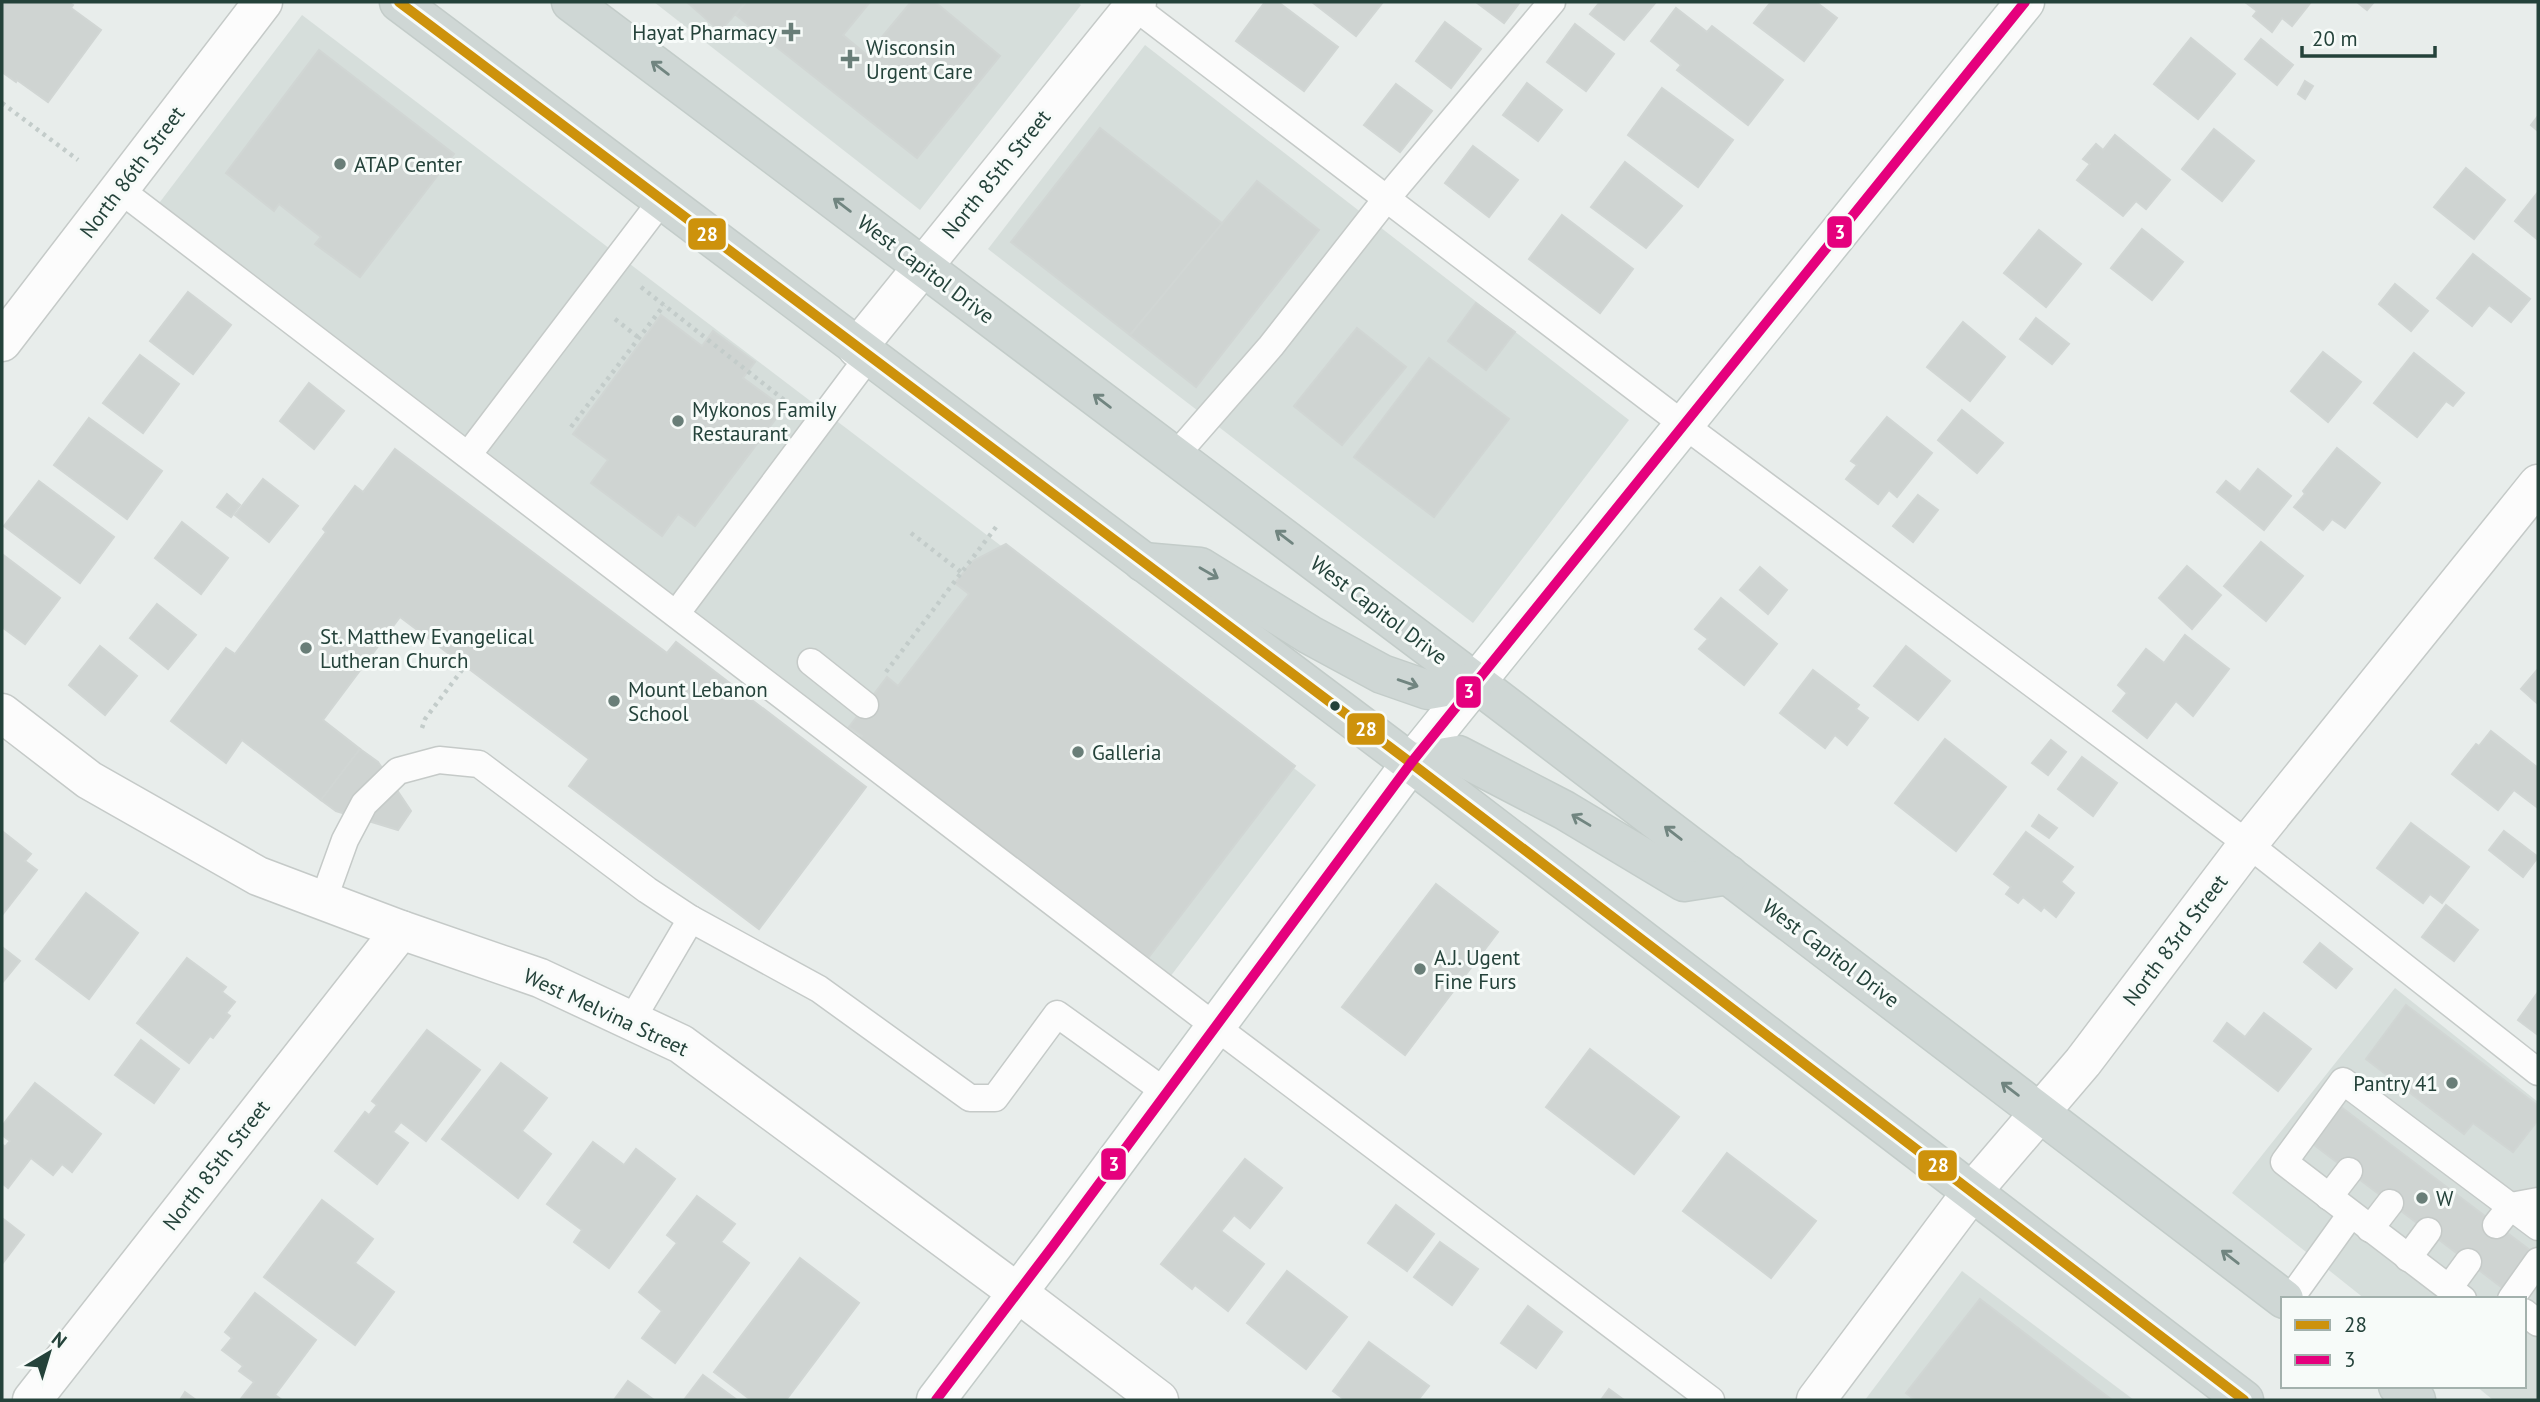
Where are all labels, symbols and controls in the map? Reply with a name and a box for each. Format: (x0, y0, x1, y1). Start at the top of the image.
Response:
scale bar (2302, 14, 2435, 58)
place label: Hayat Pharmacy (632, 19, 777, 46)
marker: Hayat Pharmacy (783, 24, 799, 40)
text: 20 m (2312, 25, 2358, 52)
place label: Wisconsin Urgent Care (866, 34, 973, 85)
marker: Wisconsin Urgent Care (840, 49, 860, 69)
one-way arrow (651, 61, 670, 76)
street label: North 86th Street (74, 101, 190, 243)
street label: North 85th Street (936, 104, 1056, 244)
place label: ATAP Center (354, 151, 462, 178)
marker: ATAP Center (332, 156, 348, 172)
one-way arrow (833, 198, 851, 213)
street label: West Capitol Drive (852, 209, 1000, 329)
line badge: 3 (1826, 215, 1853, 249)
line badge: 28 (687, 217, 727, 251)
text: 3 (1835, 220, 1845, 244)
text: 28 (696, 222, 718, 246)
one-way arrow (1093, 393, 1112, 408)
place label: Mykonos Family Restaurant (692, 396, 837, 447)
marker: Mykonos Family Restaurant (670, 413, 686, 429)
one-way arrow (1275, 530, 1293, 545)
street label: West Capitol Drive (1305, 550, 1453, 670)
one-way arrow (1199, 566, 1219, 580)
place label: St. Matthew Evangelical Lutheran Church (320, 623, 534, 674)
marker: St. Matthew Evangelical Lutheran Church (298, 640, 314, 656)
line badge: 3 (1455, 675, 1482, 709)
place label: Mount Lebanon School (628, 676, 768, 727)
one-way arrow (1396, 678, 1418, 690)
text: 3 (1464, 679, 1474, 703)
marker: Mount Lebanon School (606, 693, 622, 709)
unlabelled marker (1328, 699, 1342, 713)
line badge: 28 (1346, 712, 1386, 746)
text: 28 (1355, 717, 1377, 741)
place label: Galleria (1092, 739, 1161, 766)
marker: Galleria (1070, 744, 1086, 760)
one-way arrow (1571, 812, 1591, 826)
one-way arrow (1664, 826, 1683, 840)
street label: North 83rd Street (2117, 869, 2233, 1011)
street label: West Capitol Drive (1757, 893, 1905, 1013)
place label: A.J. Ugent Fine Furs (1434, 944, 1520, 995)
marker: A.J. Ugent Fine Furs (1412, 961, 1428, 977)
street label: West Melvina Street (519, 962, 693, 1062)
place label: Pantry 41 (2353, 1070, 2438, 1097)
marker: Pantry 41 (2444, 1075, 2460, 1091)
one-way arrow (2001, 1082, 2020, 1097)
street label: North 85th Street (157, 1094, 275, 1236)
line badge: 3 (1100, 1147, 1127, 1181)
line badge: 28 (1917, 1149, 1958, 1182)
text: 3 (1109, 1152, 1119, 1176)
text: 28 (1927, 1153, 1949, 1177)
place label: W (2436, 1185, 2454, 1212)
marker: W (2414, 1190, 2430, 1206)
one-way arrow (2221, 1250, 2240, 1265)
legend (2281, 1297, 2526, 1388)
text: 28 (2344, 1311, 2367, 1338)
north arrow (14, 1318, 84, 1388)
text: N (47, 1326, 72, 1353)
text: 3 (2344, 1346, 2355, 1373)

